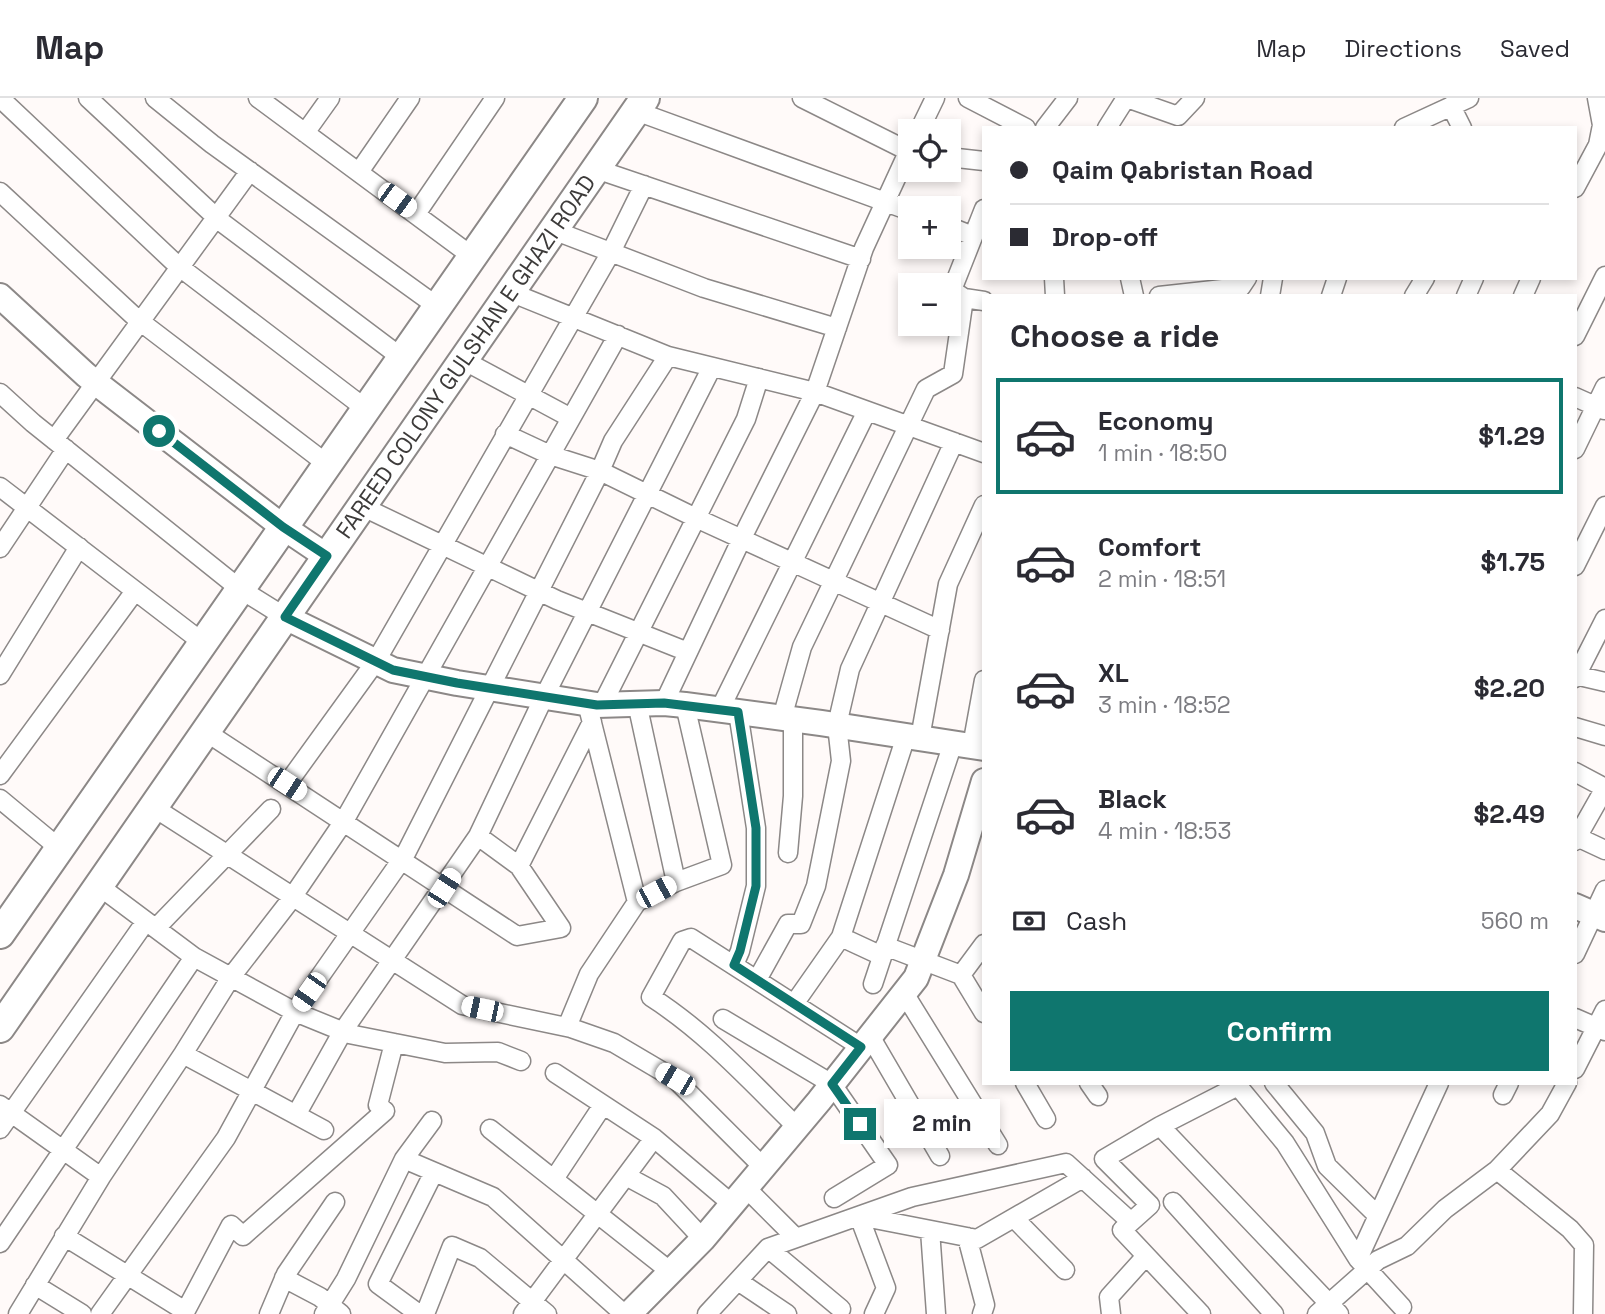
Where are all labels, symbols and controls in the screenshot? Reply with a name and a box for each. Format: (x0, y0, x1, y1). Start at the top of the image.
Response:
text: Map (35, 27, 104, 69)
text: Map (1256, 33, 1306, 64)
text: Directions (1344, 33, 1462, 64)
text: Saved (1500, 33, 1570, 64)
map controls (898, 119, 961, 336)
button: locate (898, 119, 961, 182)
text: Qaim Qabristan Road (1052, 153, 1313, 187)
street label: FAREED COLONY GULSHAN E GHAZI ROAD (329, 169, 602, 544)
car (374, 179, 421, 221)
button: + (898, 196, 961, 259)
text: Drop-off (1052, 220, 1158, 254)
button: − (898, 273, 961, 336)
text: Choose a ride (1010, 316, 1220, 356)
text: Economy (1098, 404, 1214, 438)
icon: car (1014, 405, 1077, 468)
route start (143, 415, 175, 447)
text: $1.29 (1478, 419, 1545, 453)
text: 1 min · 18:50 (1098, 438, 1227, 468)
text: Comfort (1098, 530, 1201, 564)
icon: car (1014, 531, 1077, 594)
text: $1.75 (1481, 545, 1545, 579)
text: 2 min · 18:51 (1098, 564, 1226, 594)
text: XL (1098, 656, 1129, 690)
icon: car (1014, 657, 1077, 720)
text: $2.20 (1474, 671, 1545, 705)
text: 3 min · 18:52 (1098, 690, 1231, 720)
car (264, 764, 311, 804)
text: Black (1098, 782, 1167, 816)
icon: car (1014, 783, 1077, 846)
text: $2.49 (1473, 797, 1545, 831)
text: 4 min · 18:53 (1098, 816, 1231, 846)
car (424, 865, 465, 911)
car (633, 873, 680, 911)
icon: cash (1010, 902, 1048, 940)
text: Cash (1066, 904, 1127, 938)
text: 560 m (1481, 906, 1549, 936)
car (289, 969, 330, 1015)
button: Confirm (1010, 991, 1549, 1071)
car (460, 994, 505, 1024)
car (652, 1059, 699, 1099)
callout: 2 min (884, 1100, 1000, 1148)
route end (844, 1108, 876, 1140)
text: 2 min (912, 1108, 972, 1138)

